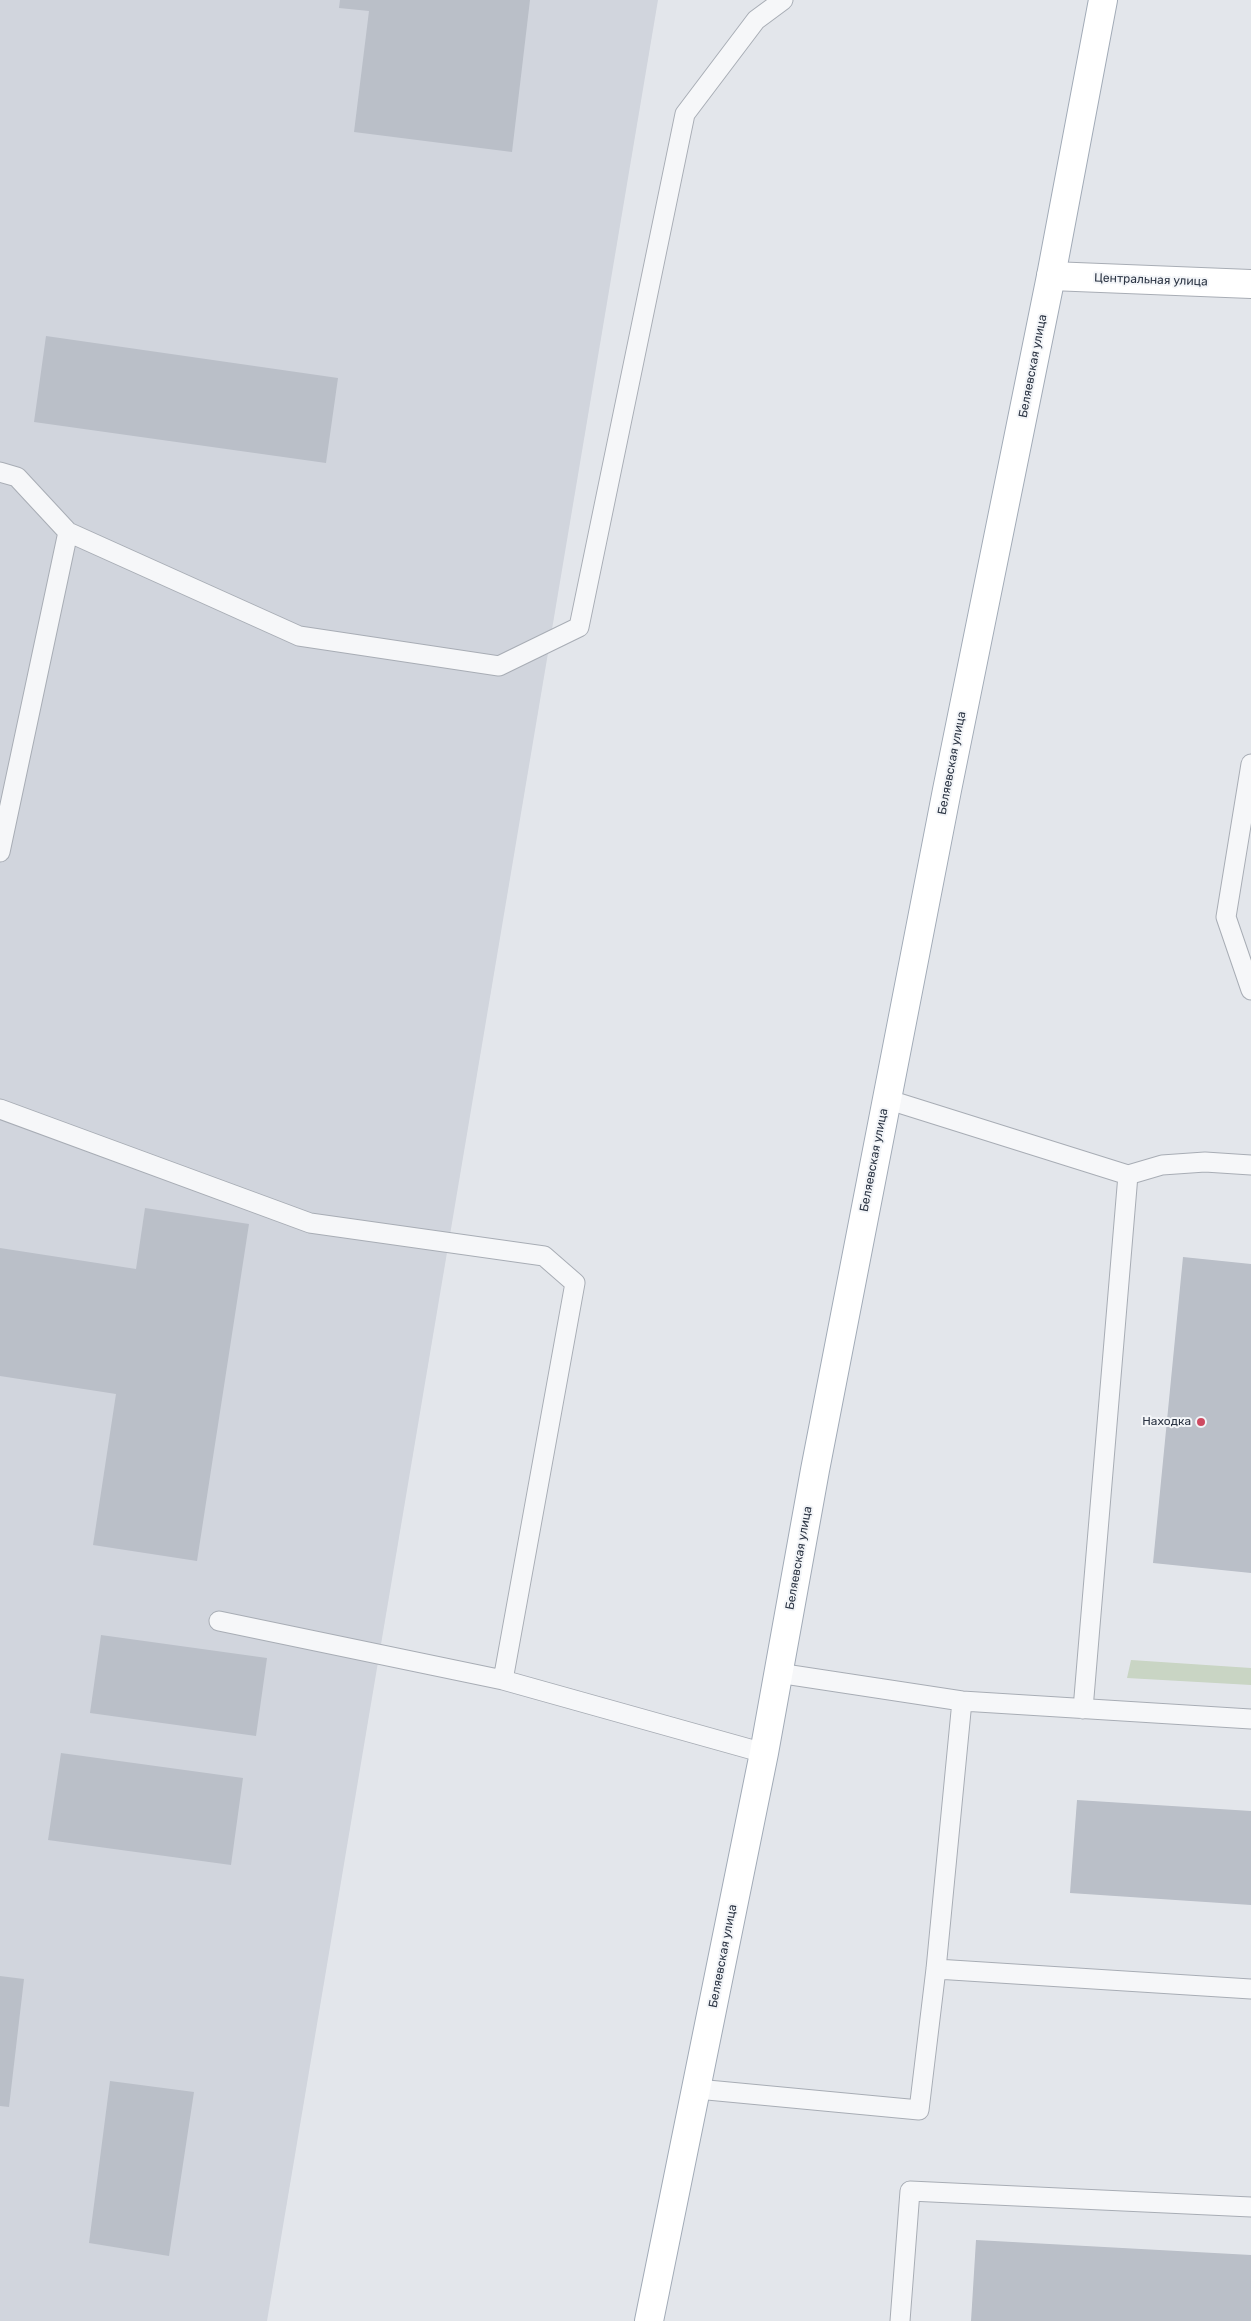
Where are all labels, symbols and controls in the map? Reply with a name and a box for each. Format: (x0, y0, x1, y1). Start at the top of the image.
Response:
street label: Центральная улица (1094, 271, 1208, 289)
street label: Беляевская улица (1016, 313, 1050, 419)
street label: Беляевская улица (935, 710, 969, 816)
street label: Беляевская улица (857, 1107, 891, 1213)
place label: Находка (1142, 1415, 1191, 1429)
marker: Находка (1195, 1416, 1207, 1428)
street label: Беляевская улица (783, 1505, 815, 1611)
street label: Беляевская улица (706, 1903, 740, 2009)

